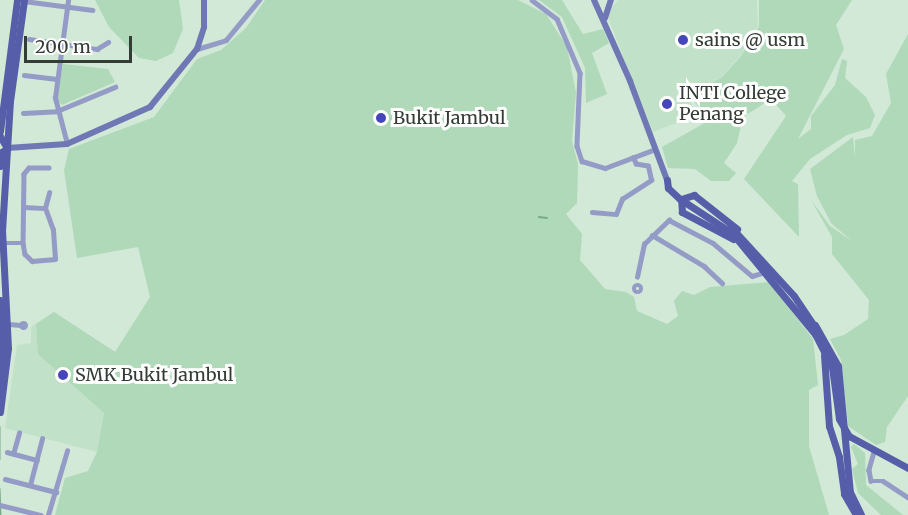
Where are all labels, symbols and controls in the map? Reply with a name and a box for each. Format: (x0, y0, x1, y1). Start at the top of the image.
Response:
scale bar (27, 24, 135, 62)
place label: sains @ usm (695, 29, 805, 51)
marker: sains @ usm (676, 33, 690, 47)
text: 200 m (35, 35, 91, 58)
place label: INTI College Penang (679, 83, 786, 125)
marker: INTI College Penang (660, 97, 674, 111)
place label: Bukit Jambul (393, 107, 506, 129)
marker: Bukit Jambul (374, 111, 388, 125)
place label: SMK Bukit Jambul (75, 364, 233, 386)
marker: SMK Bukit Jambul (56, 368, 70, 382)

